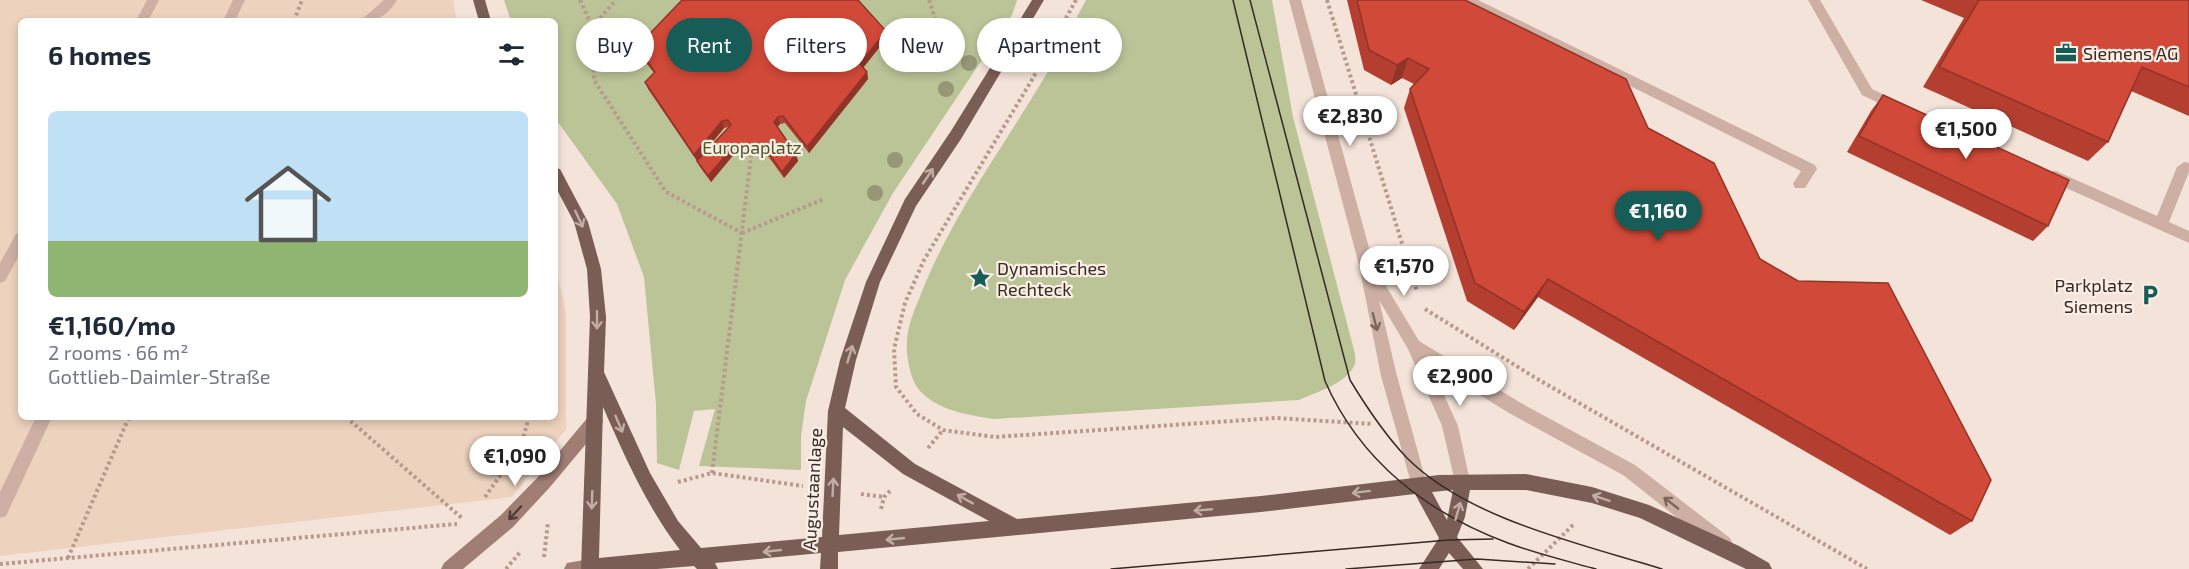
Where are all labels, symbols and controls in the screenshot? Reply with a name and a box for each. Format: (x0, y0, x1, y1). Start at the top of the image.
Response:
chip: Buy (576, 18, 654, 72)
chip: Rent (666, 18, 752, 72)
chip: Filters (764, 18, 867, 72)
chip: New (879, 18, 965, 72)
chip: Apartment (977, 18, 1122, 72)
icon: filters (495, 38, 528, 71)
text: 6 homes (48, 39, 151, 70)
office icon: Siemens AG (2054, 41, 2078, 65)
place label: Siemens AG (2083, 42, 2178, 64)
pin: €2,830 (1301, 96, 1399, 147)
text: €2,830 (1317, 103, 1383, 127)
pin: €1,500 (1917, 109, 2015, 160)
text: €1,500 (1935, 116, 1997, 140)
park label: Europaplatz (702, 136, 802, 158)
icon: home (234, 150, 342, 258)
one-way arrow (922, 168, 935, 185)
pin: €1,160 (1609, 191, 1707, 242)
text: €1,160 (1629, 198, 1687, 222)
one-way arrow (574, 210, 585, 228)
pin: €1,570 (1355, 246, 1453, 297)
text: €1,570 (1374, 253, 1434, 277)
place label: Dynamisches Rechteck (997, 257, 1106, 300)
place icon: Dynamisches Rechteck (968, 266, 992, 290)
place label: Parkplatz Siemens (2054, 274, 2133, 317)
parking icon: Parkplatz Siemens (2138, 283, 2162, 307)
text: €1,160/mo (48, 309, 176, 340)
one-way arrow (591, 309, 603, 329)
one-way arrow (1370, 313, 1382, 332)
text: 2 rooms · 66 m² (48, 340, 189, 364)
one-way arrow (845, 345, 856, 364)
pin: €2,900 (1411, 356, 1509, 407)
text: €2,900 (1427, 363, 1493, 387)
text: Gottlieb-Daimler-Straße (48, 364, 270, 388)
one-way arrow (614, 415, 625, 433)
street label: Augustaanlage (798, 427, 826, 551)
pin: €1,090 (466, 436, 564, 487)
text: €1,090 (483, 443, 547, 467)
one-way arrow (827, 477, 838, 497)
one-way arrow (1352, 487, 1372, 498)
one-way arrow (586, 490, 597, 510)
one-way arrow (1592, 492, 1611, 503)
one-way arrow (956, 493, 974, 504)
one-way arrow (1663, 496, 1679, 509)
one-way arrow (1453, 502, 1464, 521)
one-way arrow (508, 505, 522, 520)
one-way arrow (1193, 505, 1213, 516)
one-way arrow (885, 534, 905, 545)
one-way arrow (763, 546, 783, 557)

